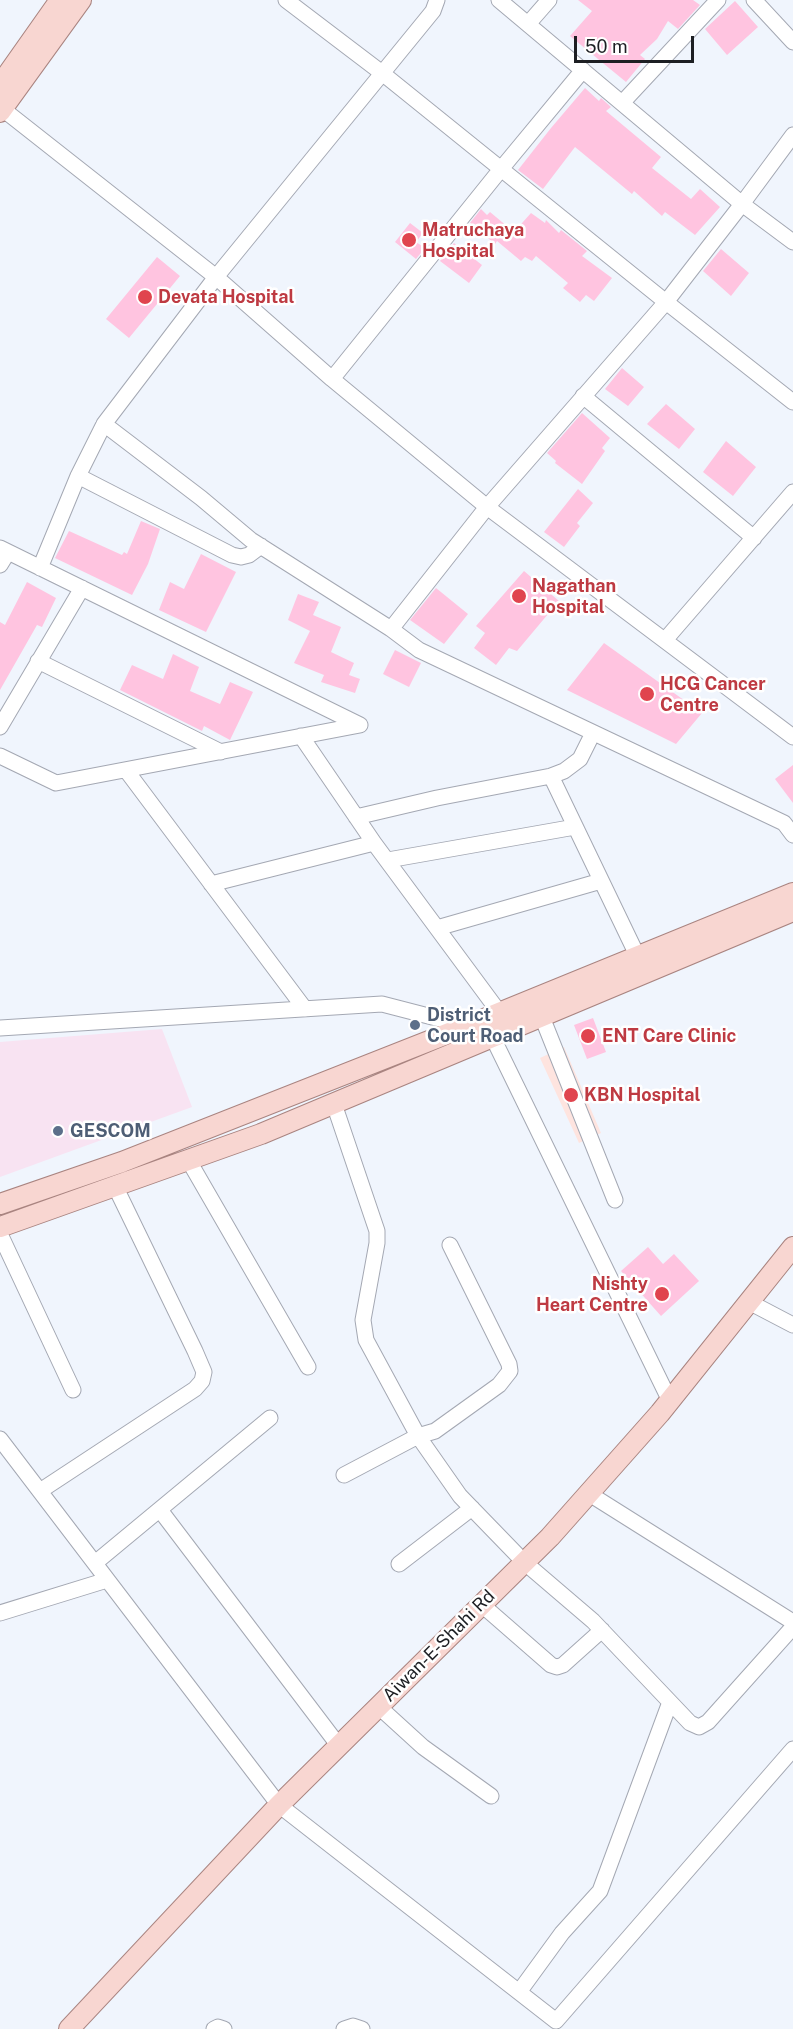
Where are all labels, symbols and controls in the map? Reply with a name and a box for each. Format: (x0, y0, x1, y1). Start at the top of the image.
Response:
scale bar (577, 24, 697, 62)
text: 50 m (585, 36, 628, 57)
place label: Matruchaya Hospital (422, 219, 524, 262)
marker: Matruchaya Hospital (400, 231, 418, 249)
place label: Devata Hospital (158, 286, 294, 308)
marker: Devata Hospital (136, 288, 154, 306)
place label: Nagathan Hospital (532, 575, 616, 618)
marker: Nagathan Hospital (510, 587, 528, 605)
place label: HCG Cancer Centre (660, 673, 766, 716)
marker: HCG Cancer Centre (638, 685, 656, 703)
place label: District Court Road (427, 1004, 524, 1046)
marker: District Court Road (408, 1018, 422, 1032)
place label: ENT Care Clinic (602, 1025, 736, 1047)
marker: ENT Care Clinic (579, 1027, 597, 1045)
place label: KBN Hospital (584, 1084, 700, 1106)
marker: KBN Hospital (562, 1086, 580, 1104)
place label: GESCOM (70, 1120, 151, 1142)
marker: GESCOM (51, 1124, 65, 1138)
place label: Nishty Heart Centre (536, 1273, 648, 1316)
marker: Nishty Heart Centre (653, 1285, 671, 1303)
street label: Aiwan-E-Shahi Rd (378, 1585, 500, 1707)

